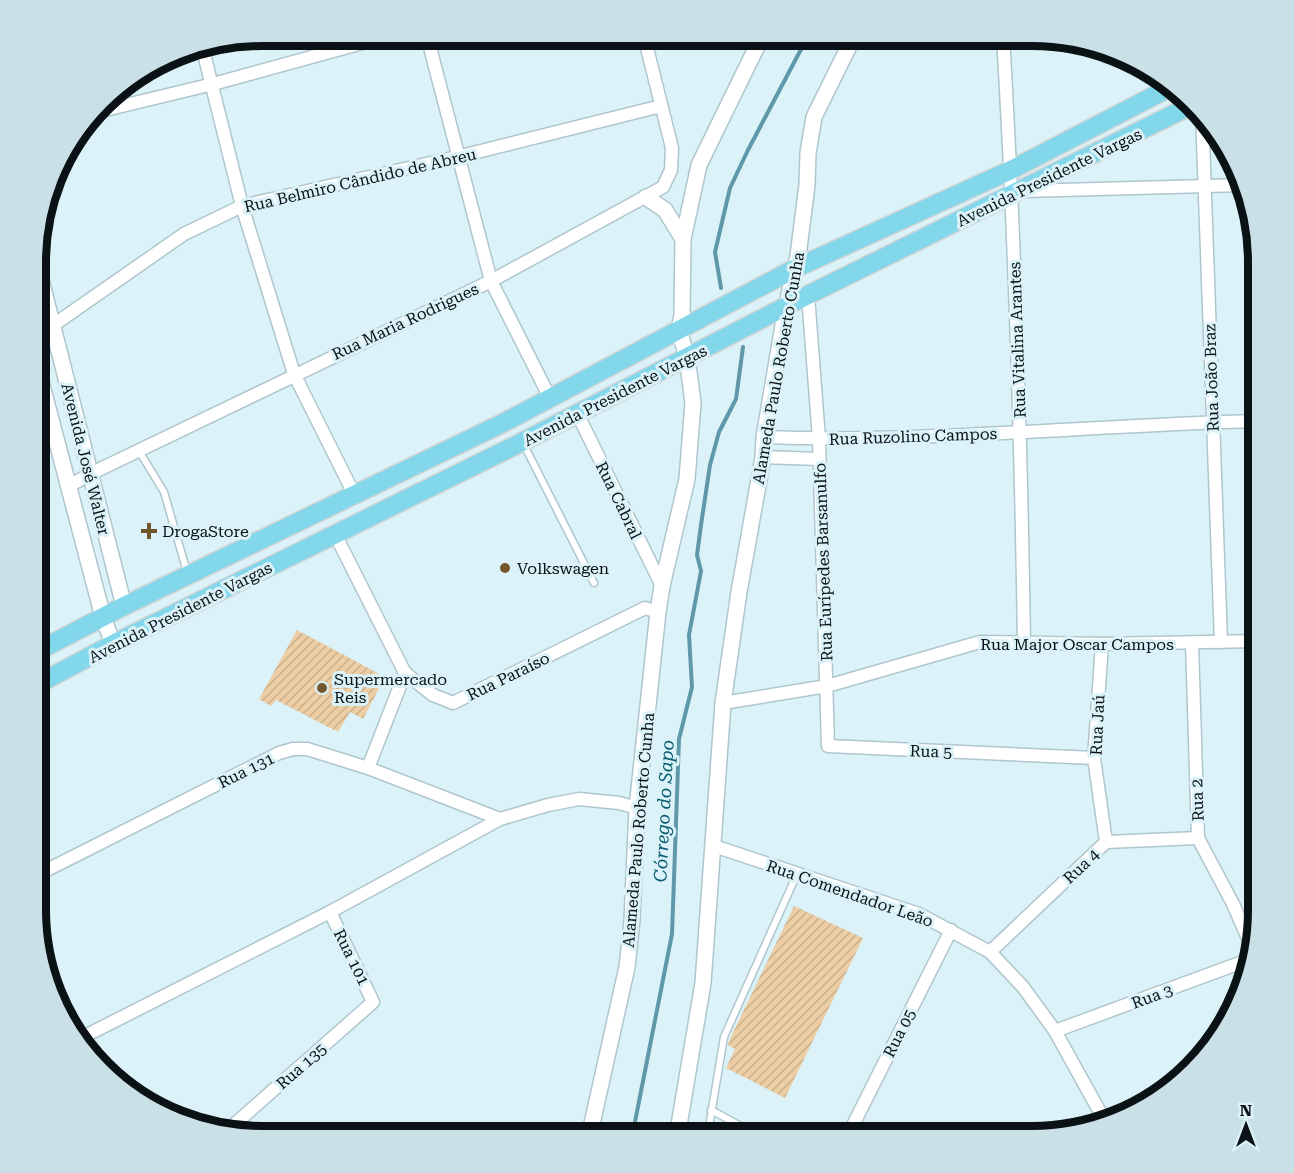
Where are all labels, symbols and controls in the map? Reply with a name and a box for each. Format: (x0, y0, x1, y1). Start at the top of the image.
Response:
street label: Avenida Presidente Vargas (954, 124, 1145, 231)
street label: Rua Belmiro Cândido de Abreu (242, 144, 478, 216)
street label: Alameda Paulo Roberto Cunha (749, 250, 808, 486)
street label: Rua Vitalina Arantes (1005, 261, 1030, 418)
street label: Rua Maria Rodrigues (329, 279, 482, 364)
street label: Rua João Braz (1200, 323, 1223, 432)
street label: Avenida Presidente Vargas (520, 341, 710, 450)
street label: Avenida José Walter (57, 381, 114, 538)
street label: Rua Ruzolino Campos (828, 424, 998, 449)
street label: Rua Cabral (592, 458, 646, 542)
street label: Rua Eurípedes Barsanulfo (811, 462, 836, 662)
marker: DrogaStore (140, 522, 158, 540)
place label: DrogaStore (162, 522, 249, 541)
street label: Avenida Presidente Vargas (85, 558, 275, 667)
place label: Volkswagen (517, 559, 609, 578)
marker: Volkswagen (498, 561, 512, 575)
street label: Rua Major Oscar Campos (980, 635, 1174, 654)
street label: Rua Paraíso (464, 648, 553, 705)
place label: Supermercado Reis (334, 670, 447, 707)
marker: Supermercado Reis (315, 681, 329, 695)
street label: Rua Jaú (1086, 694, 1109, 756)
street label: Alameda Paulo Roberto Cunha (619, 712, 658, 948)
water label: Córrego do Sapo (649, 739, 678, 883)
street label: Rua 5 (909, 741, 953, 762)
street label: Rua 131 (215, 749, 278, 792)
street label: Rua 2 (1187, 778, 1208, 822)
street label: Rua 4 (1059, 845, 1103, 888)
street label: Rua Comendador Leão (764, 856, 936, 931)
street label: Rua 101 (330, 926, 373, 989)
street label: Rua 3 (1129, 980, 1175, 1013)
street label: Rua 05 (879, 1006, 920, 1060)
street label: Rua 135 (272, 1039, 330, 1093)
north arrow (1216, 1095, 1276, 1155)
text: N (1240, 1101, 1252, 1120)

